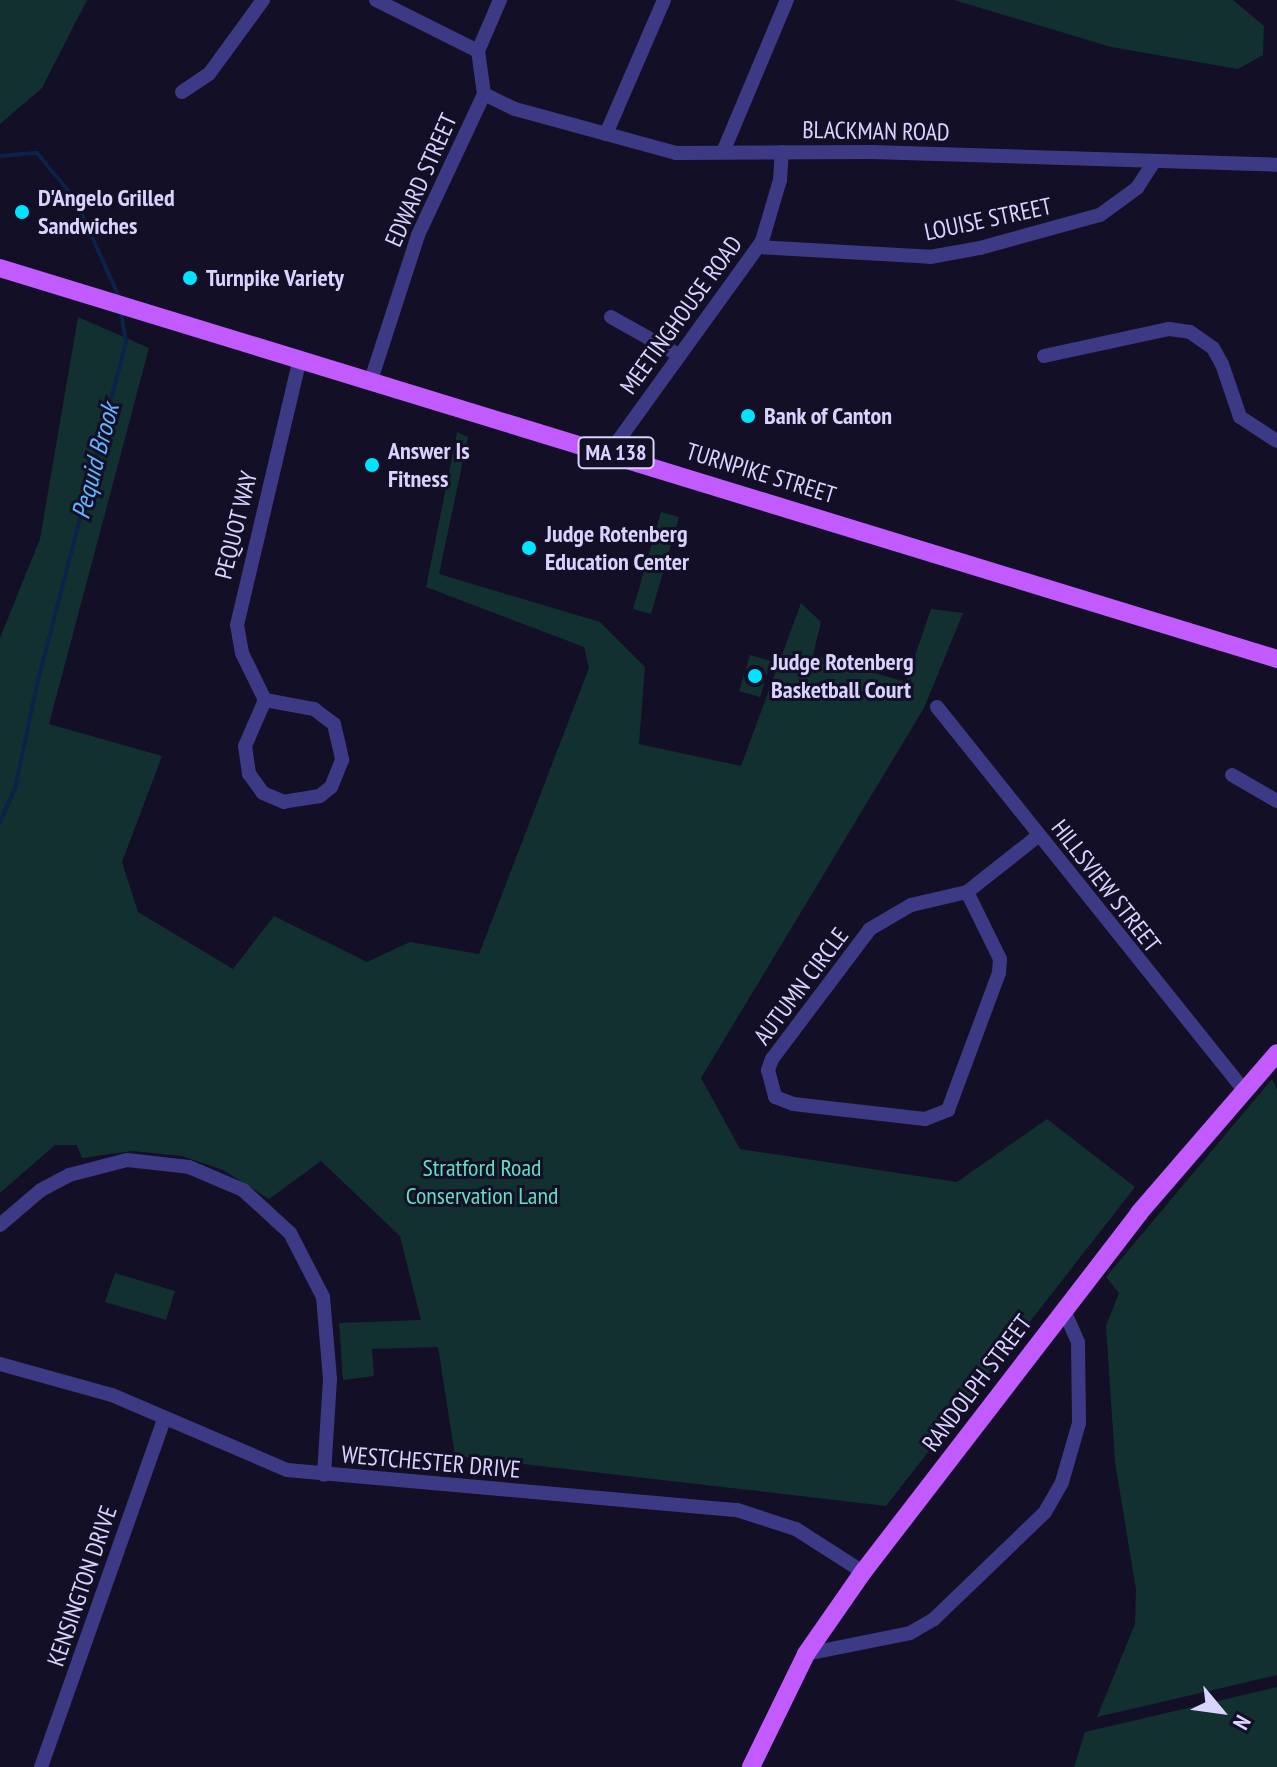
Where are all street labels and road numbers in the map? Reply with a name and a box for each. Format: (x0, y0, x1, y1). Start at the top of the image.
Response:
street label: EDWARD STREET (379, 109, 463, 251)
street label: BLACKMAN ROAD (802, 115, 950, 147)
street label: LOUISE STREET (922, 191, 1054, 247)
street label: MEETINGHOUSE ROAD (614, 230, 748, 400)
road number: MA 138 (576, 435, 656, 471)
street label: TURNPIKE STREET (683, 437, 839, 509)
street label: PEQUOT WAY (209, 468, 263, 582)
street label: HILLSVIEW STREET (1045, 814, 1167, 958)
street label: AUTUMN CIRCLE (748, 922, 854, 1050)
street label: RANDOLPH STREET (916, 1309, 1038, 1457)
street label: WESTCHESTER DRIVE (340, 1440, 522, 1484)
street label: KENSINGTON DRIVE (41, 1502, 123, 1670)

